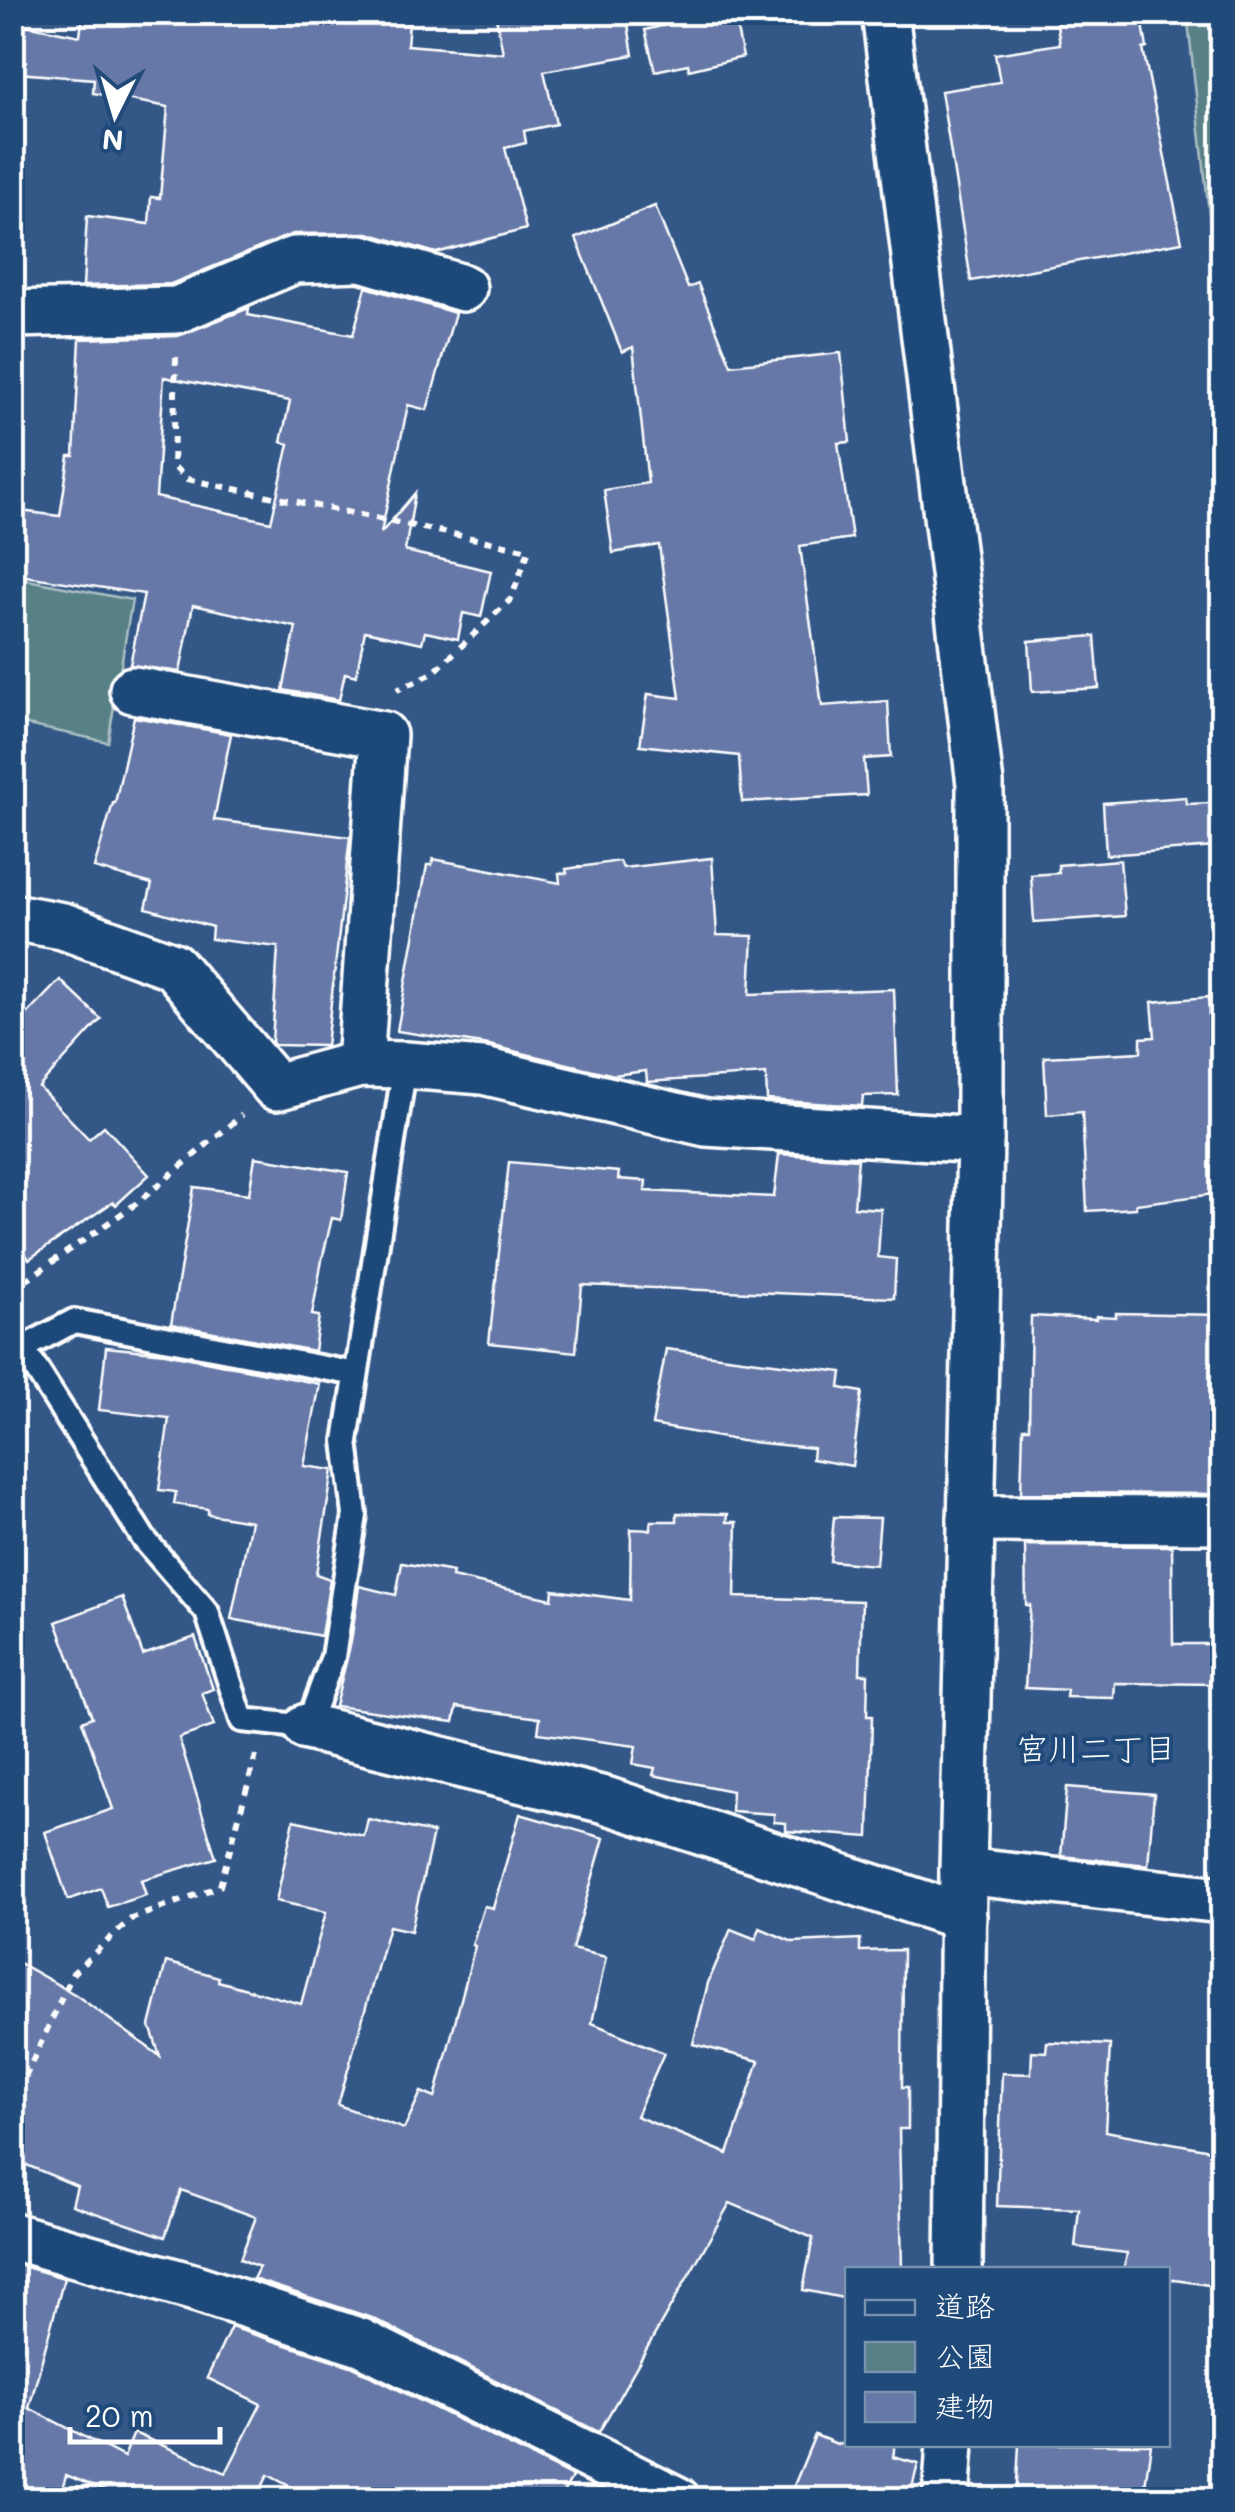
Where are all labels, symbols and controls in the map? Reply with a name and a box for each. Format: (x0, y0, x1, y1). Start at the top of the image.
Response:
north arrow (65, 65, 165, 165)
text: N (101, 122, 125, 160)
district label: 宮川二丁目 (1016, 1726, 1176, 1768)
legend (845, 2267, 1170, 2447)
text: 道路 (935, 2285, 995, 2325)
text: 公園 (935, 2335, 995, 2375)
scale bar (70, 2382, 220, 2444)
text: 建物 (935, 2385, 995, 2425)
text: 20 m (85, 2395, 154, 2435)

